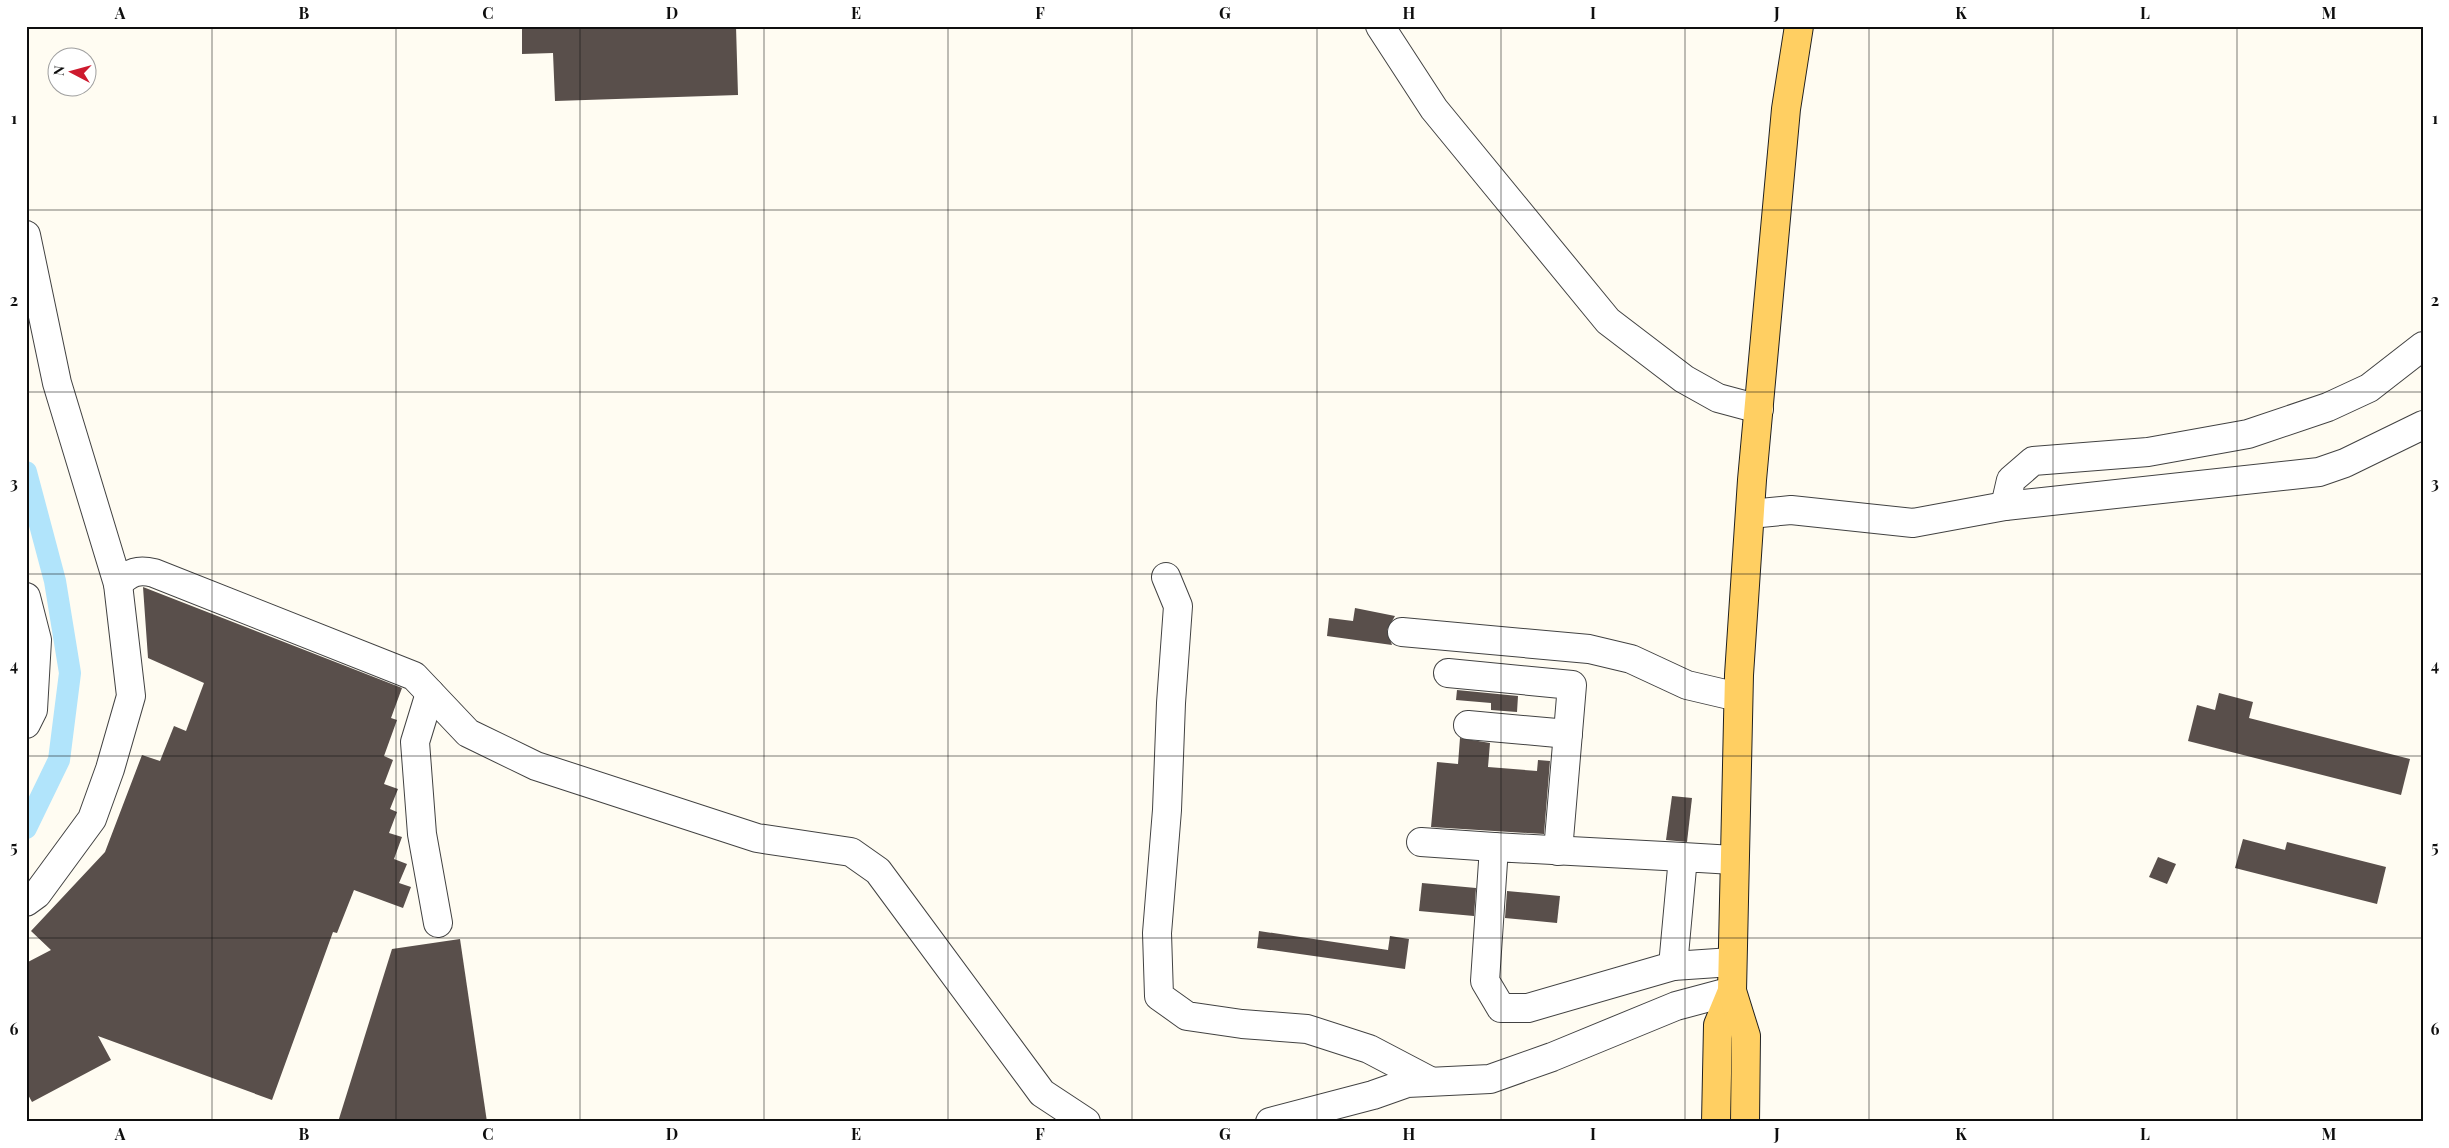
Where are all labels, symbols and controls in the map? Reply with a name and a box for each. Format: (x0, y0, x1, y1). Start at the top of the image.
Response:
text: A (114, 2, 126, 23)
text: B (299, 2, 310, 23)
text: C (482, 2, 494, 23)
text: D (666, 2, 678, 23)
text: E (851, 2, 861, 23)
text: F (1035, 2, 1045, 23)
text: G (1219, 2, 1231, 23)
text: H (1403, 2, 1416, 23)
text: I (1590, 2, 1596, 23)
text: J (1773, 2, 1780, 23)
text: K (1955, 2, 1967, 23)
text: L (2140, 2, 2150, 23)
text: M (2322, 2, 2337, 23)
north arrow (48, 48, 98, 98)
text: N (49, 65, 69, 77)
text: 1 (11, 107, 17, 128)
text: 1 (2432, 107, 2438, 128)
text: 2 (10, 289, 18, 310)
text: 2 (2431, 289, 2439, 310)
text: 3 (10, 472, 18, 493)
text: 3 (2431, 472, 2439, 493)
text: 4 (10, 654, 18, 675)
text: 4 (2431, 654, 2439, 675)
text: 5 (10, 836, 18, 857)
text: 5 (2431, 836, 2439, 857)
text: 6 (10, 1018, 19, 1039)
text: 6 (2431, 1018, 2440, 1039)
text: A (114, 1123, 126, 1144)
text: B (299, 1123, 310, 1144)
text: C (482, 1123, 494, 1144)
text: D (666, 1123, 678, 1144)
text: E (851, 1123, 861, 1144)
text: F (1035, 1123, 1045, 1144)
text: G (1219, 1123, 1231, 1144)
text: H (1403, 1123, 1416, 1144)
text: I (1590, 1123, 1596, 1144)
text: J (1773, 1123, 1780, 1144)
text: K (1955, 1123, 1967, 1144)
text: L (2140, 1123, 2150, 1144)
text: M (2322, 1123, 2337, 1144)

